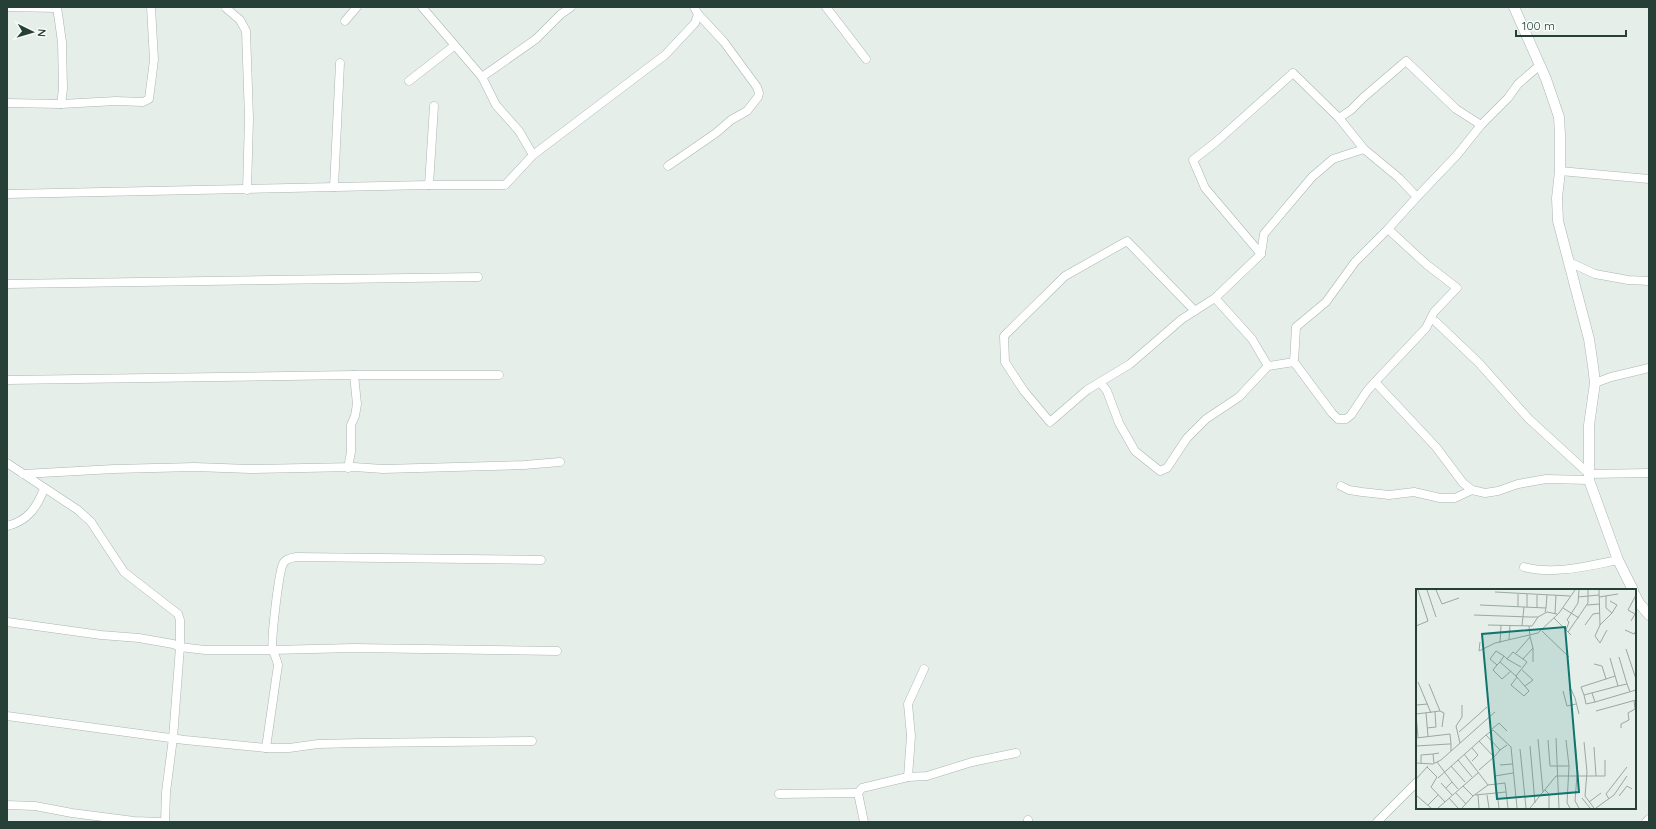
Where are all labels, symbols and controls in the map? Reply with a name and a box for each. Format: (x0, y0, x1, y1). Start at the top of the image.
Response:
north arrow (12, 12, 52, 52)
scale bar (1516, 12, 1626, 38)
text: 100 m (1522, 18, 1555, 33)
text: N (35, 28, 49, 38)
inset map (1416, 589, 1636, 809)

